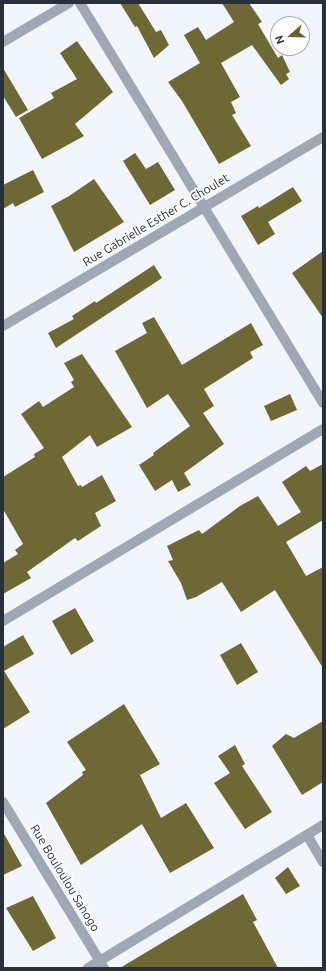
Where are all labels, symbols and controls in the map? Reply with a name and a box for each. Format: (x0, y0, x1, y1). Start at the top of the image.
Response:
north arrow (270, 16, 310, 56)
text: N (273, 34, 287, 46)
street label: Rue Gabrielle Esther C. Choulet (80, 171, 232, 269)
street label: Rue Bouloulou Sanogo (27, 822, 103, 934)

